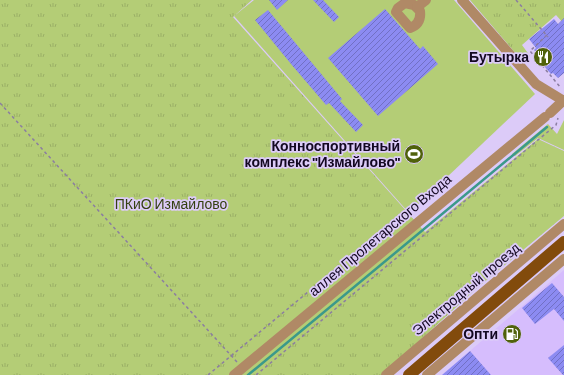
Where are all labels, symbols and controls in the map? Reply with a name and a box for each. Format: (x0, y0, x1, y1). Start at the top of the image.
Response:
restaurant icon: Бутырка (532, 46, 554, 68)
place label: Бутырка (469, 48, 529, 65)
place label: Конноспортивный комплекс "Измайлово" (245, 137, 400, 170)
sports icon: Конноспортивный комплекс "Измайлово" (403, 143, 425, 165)
street label: аллея Пролетарского Входа (305, 170, 455, 299)
park label: ПКиО Измайлово (115, 195, 228, 212)
street label: Электродный проезд (409, 239, 523, 339)
fuel station icon: Опти (501, 323, 523, 345)
place label: Опти (463, 325, 498, 342)

